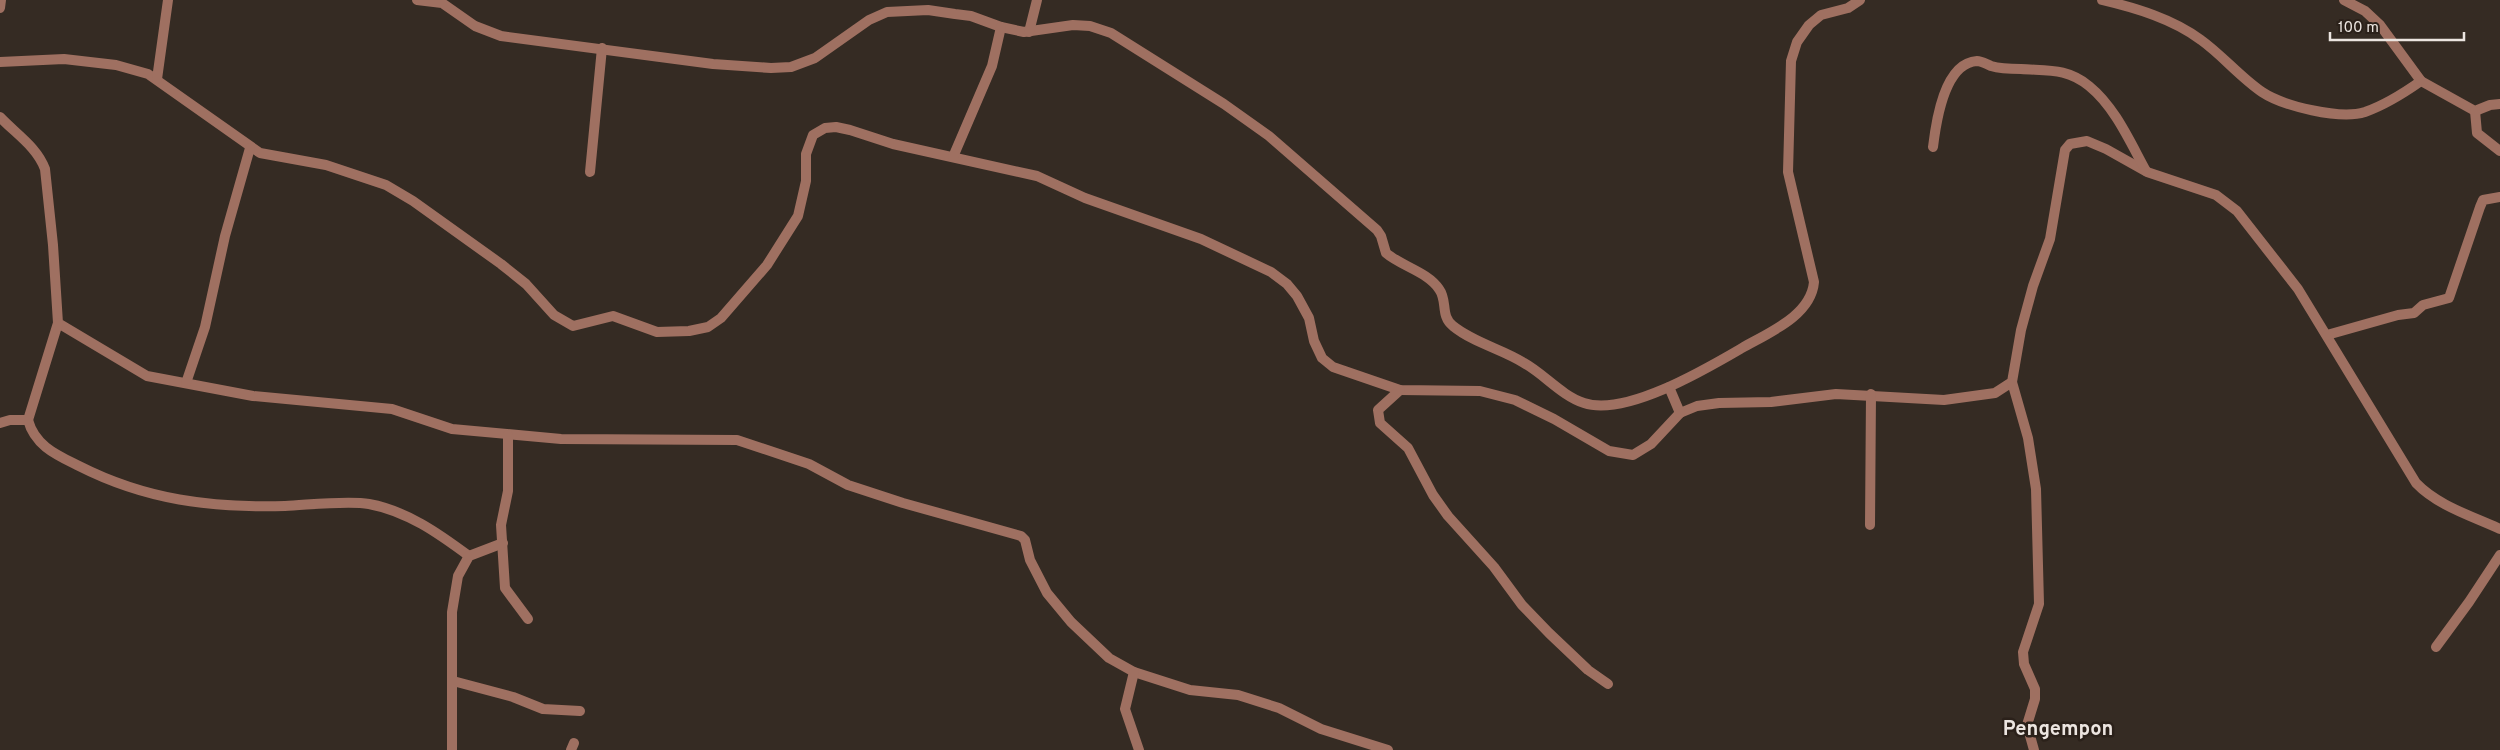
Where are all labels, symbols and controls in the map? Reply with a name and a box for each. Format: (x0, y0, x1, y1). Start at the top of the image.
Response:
scale bar (2330, 10, 2464, 42)
text: 100 m (2338, 19, 2379, 38)
district label: Pengempon (2003, 717, 2113, 743)

